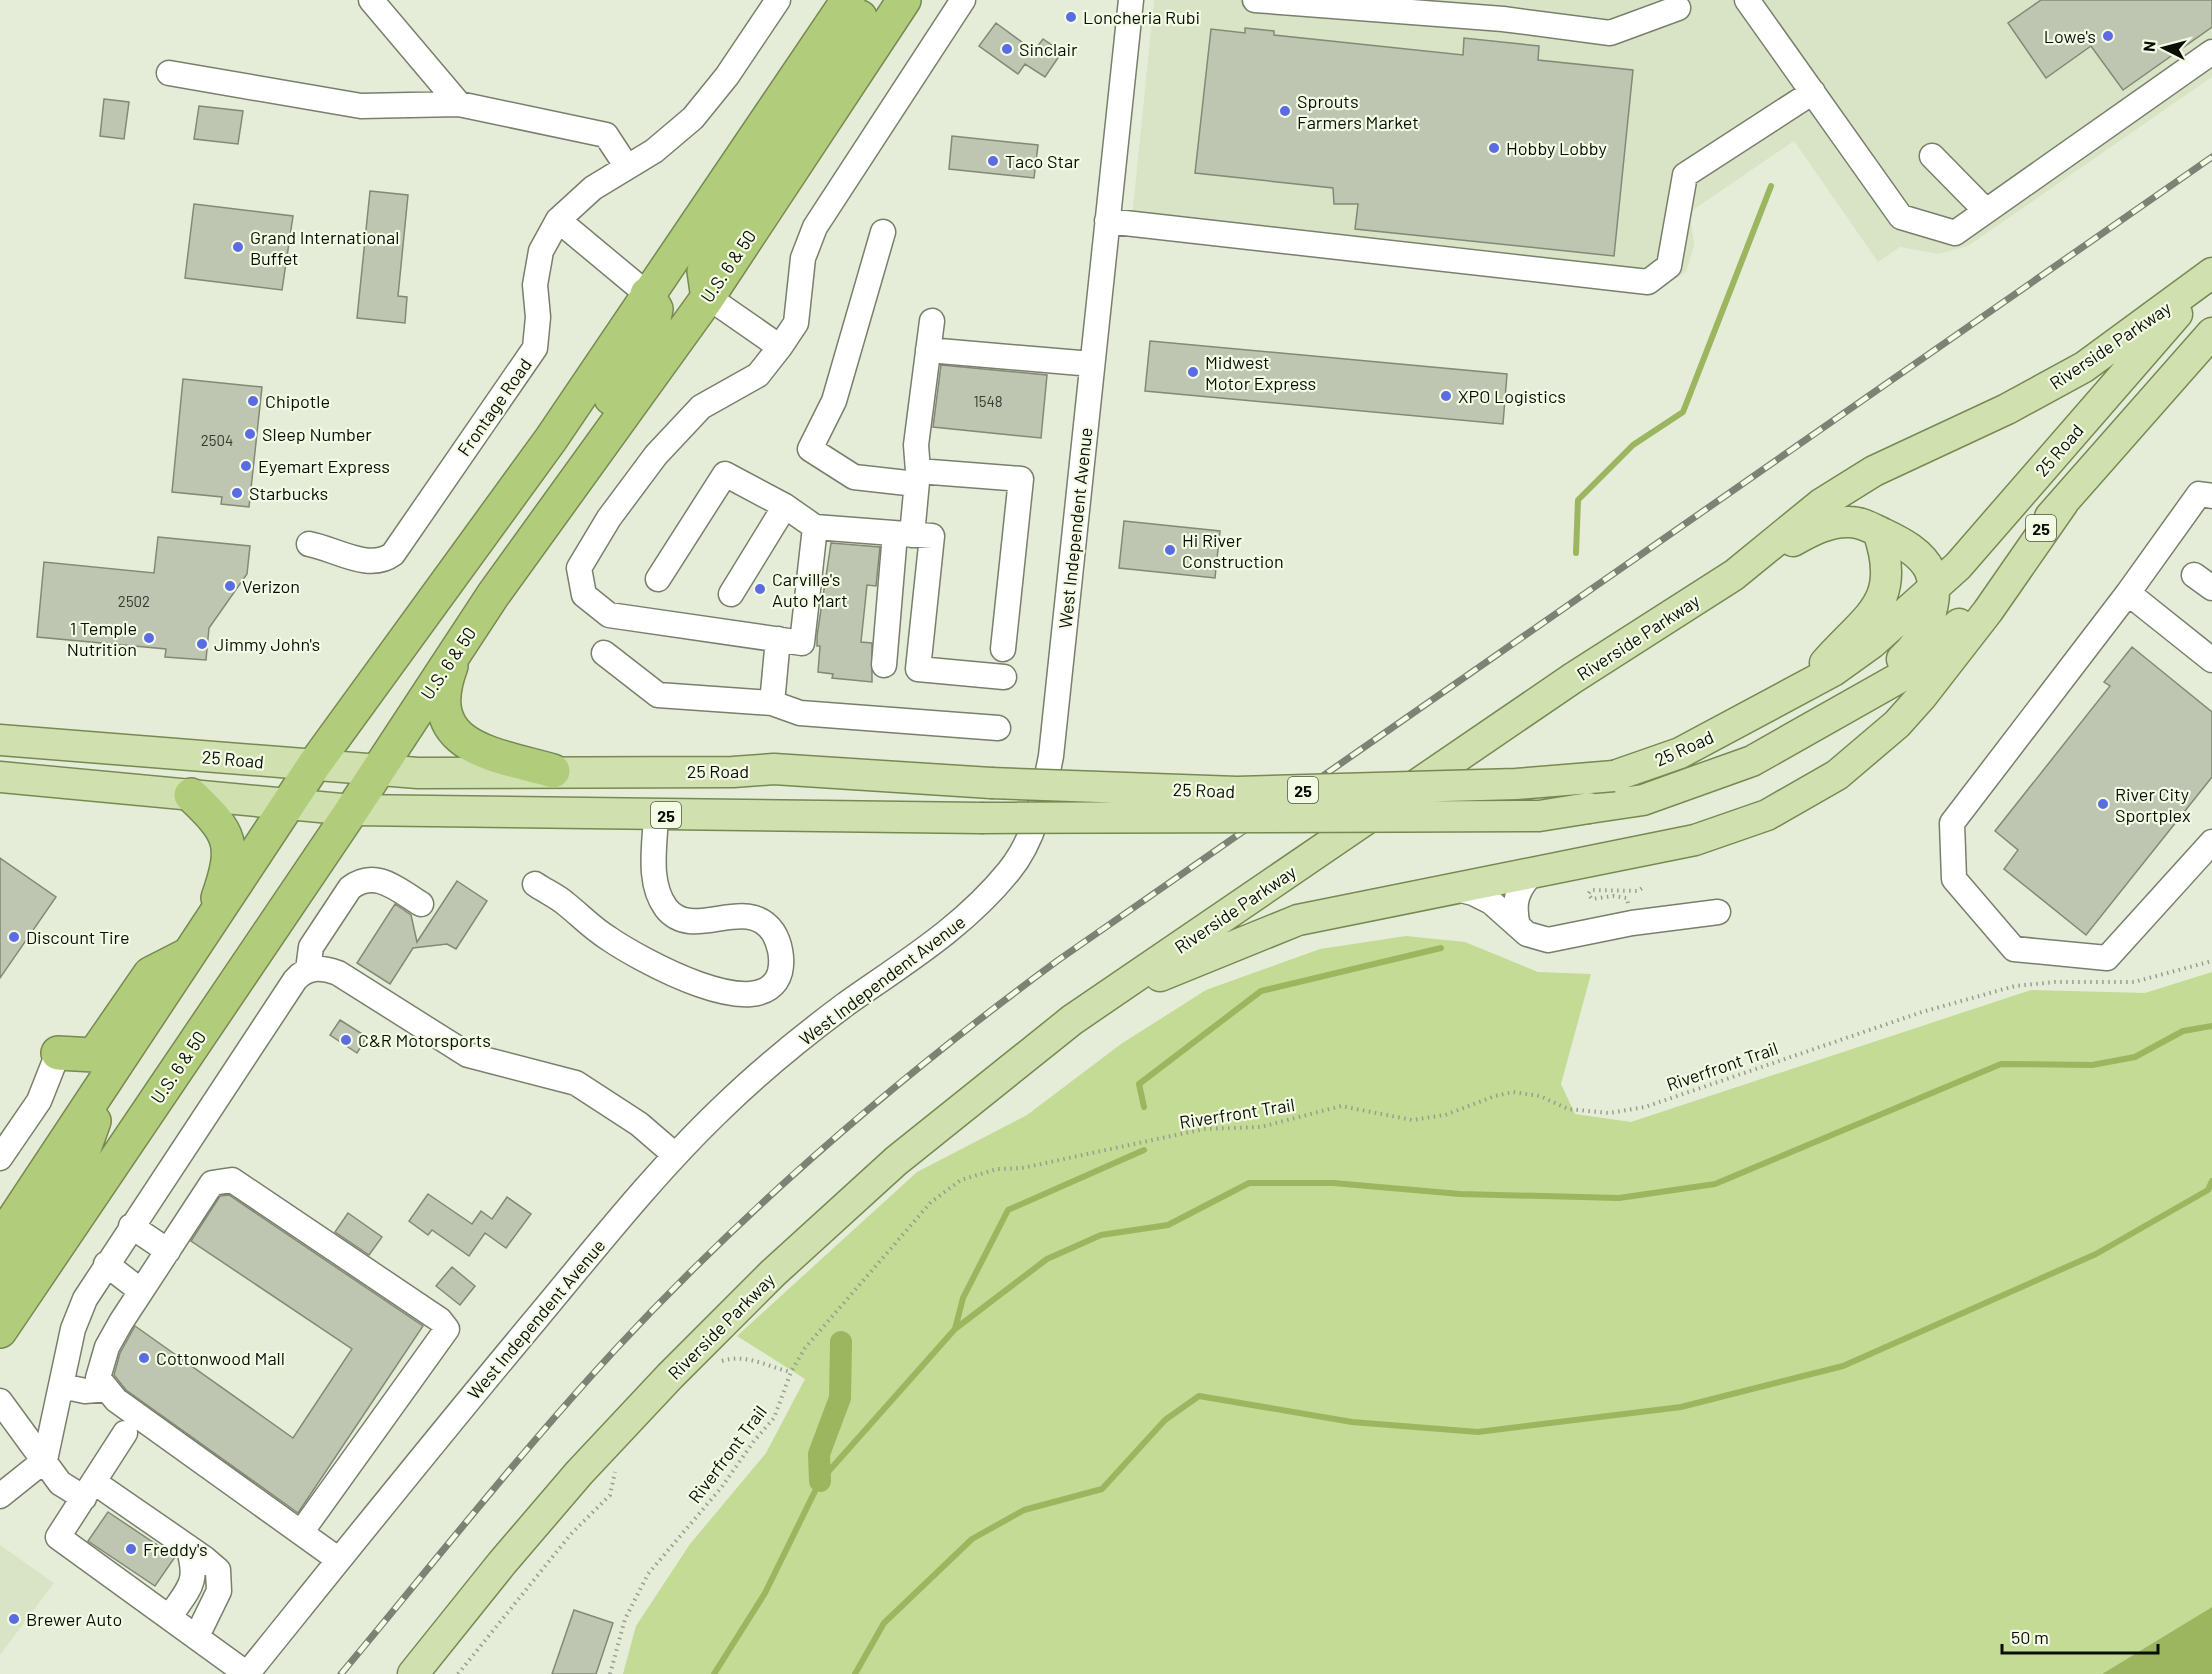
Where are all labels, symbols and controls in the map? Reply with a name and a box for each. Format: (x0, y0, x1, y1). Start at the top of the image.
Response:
place label: Loncheria Rubi (1083, 6, 1200, 28)
marker: Loncheria Rubi (1064, 10, 1078, 24)
north arrow (2134, 18, 2194, 78)
place label: Lowe's (2044, 25, 2096, 47)
marker: Lowe's (2101, 29, 2115, 43)
place label: Sinclair (1019, 38, 1078, 60)
text: N (2139, 40, 2159, 53)
marker: Sinclair (1000, 42, 1014, 56)
place label: Sprouts Farmers Market (1297, 90, 1419, 133)
marker: Sprouts Farmers Market (1278, 104, 1292, 118)
place label: Hobby Lobby (1506, 137, 1607, 159)
marker: Hobby Lobby (1487, 141, 1501, 155)
place label: Taco Star (1005, 150, 1080, 172)
marker: Taco Star (986, 154, 1000, 168)
street label: U.S. 6 & 50 (696, 225, 760, 307)
place label: Grand International Buffet (250, 226, 399, 269)
marker: Grand International Buffet (231, 240, 245, 254)
street label: Riverside Parkway (2045, 296, 2175, 394)
place label: Midwest Motor Express (1205, 351, 1316, 394)
street label: Frontage Road (452, 354, 536, 460)
marker: Midwest Motor Express (1186, 365, 1200, 379)
place label: XPO Logistics (1458, 385, 1566, 407)
marker: XPO Logistics (1439, 389, 1453, 403)
place label: Chipotle (265, 390, 330, 412)
house number: 1548 (973, 392, 1003, 410)
marker: Chipotle (246, 394, 260, 408)
street label: 25 Road (2030, 419, 2088, 481)
place label: Sleep Number (262, 423, 372, 445)
street label: West Independent Avenue (1053, 426, 1097, 630)
marker: Sleep Number (243, 427, 257, 441)
house number: 2504 (201, 431, 233, 449)
place label: Eyemart Express (258, 455, 390, 477)
marker: Eyemart Express (239, 459, 253, 473)
place label: Starbucks (249, 482, 328, 504)
marker: Starbucks (230, 486, 244, 500)
road number: 25 (2026, 515, 2056, 541)
place label: Hi River Construction (1182, 529, 1284, 572)
marker: Hi River Construction (1163, 543, 1177, 557)
place label: Carville's Auto Mart (772, 568, 848, 611)
place label: Verizon (242, 575, 300, 597)
marker: Verizon (223, 579, 237, 593)
marker: Carville's Auto Mart (753, 582, 767, 596)
street label: Riverside Parkway (1573, 589, 1703, 685)
house number: 2502 (118, 592, 150, 610)
place label: 1 Temple Nutrition (67, 617, 137, 660)
street label: U.S. 6 & 50 (416, 622, 480, 704)
marker: 1 Temple Nutrition (142, 631, 156, 645)
place label: Jimmy John's (214, 633, 320, 655)
marker: Jimmy John's (195, 637, 209, 651)
street label: 25 Road (1651, 725, 1717, 771)
street label: 25 Road (201, 745, 265, 773)
street label: 25 Road (687, 760, 749, 782)
road number: 25 (1288, 777, 1318, 803)
street label: 25 Road (1172, 778, 1236, 802)
place label: River City Sportplex (2115, 783, 2191, 826)
marker: River City Sportplex (2096, 797, 2110, 811)
road number: 25 (651, 802, 681, 828)
street label: Riverside Parkway (1170, 860, 1300, 958)
street label: West Independent Avenue (795, 910, 969, 1050)
place label: Discount Tire (26, 926, 130, 948)
marker: Discount Tire (7, 930, 21, 944)
street label: U.S. 6 & 50 (146, 1026, 210, 1108)
place label: C&R Motorsports (358, 1029, 491, 1051)
marker: C&R Motorsports (339, 1033, 353, 1047)
street label: Riverfront Trail (1663, 1037, 1781, 1095)
street label: Riverfront Trail (1178, 1093, 1296, 1133)
street label: West Independent Avenue (463, 1234, 609, 1404)
street label: Riverside Parkway (663, 1268, 779, 1384)
place label: Cottonwood Mall (156, 1347, 285, 1369)
marker: Cottonwood Mall (137, 1351, 151, 1365)
street label: Riverfront Trail (683, 1401, 771, 1507)
place label: Freddy's (143, 1538, 208, 1560)
marker: Freddy's (124, 1542, 138, 1556)
place label: Brewer Auto (26, 1608, 122, 1630)
marker: Brewer Auto (7, 1612, 21, 1626)
scale bar (2002, 1617, 2158, 1655)
text: 50 m (2011, 1626, 2049, 1648)

